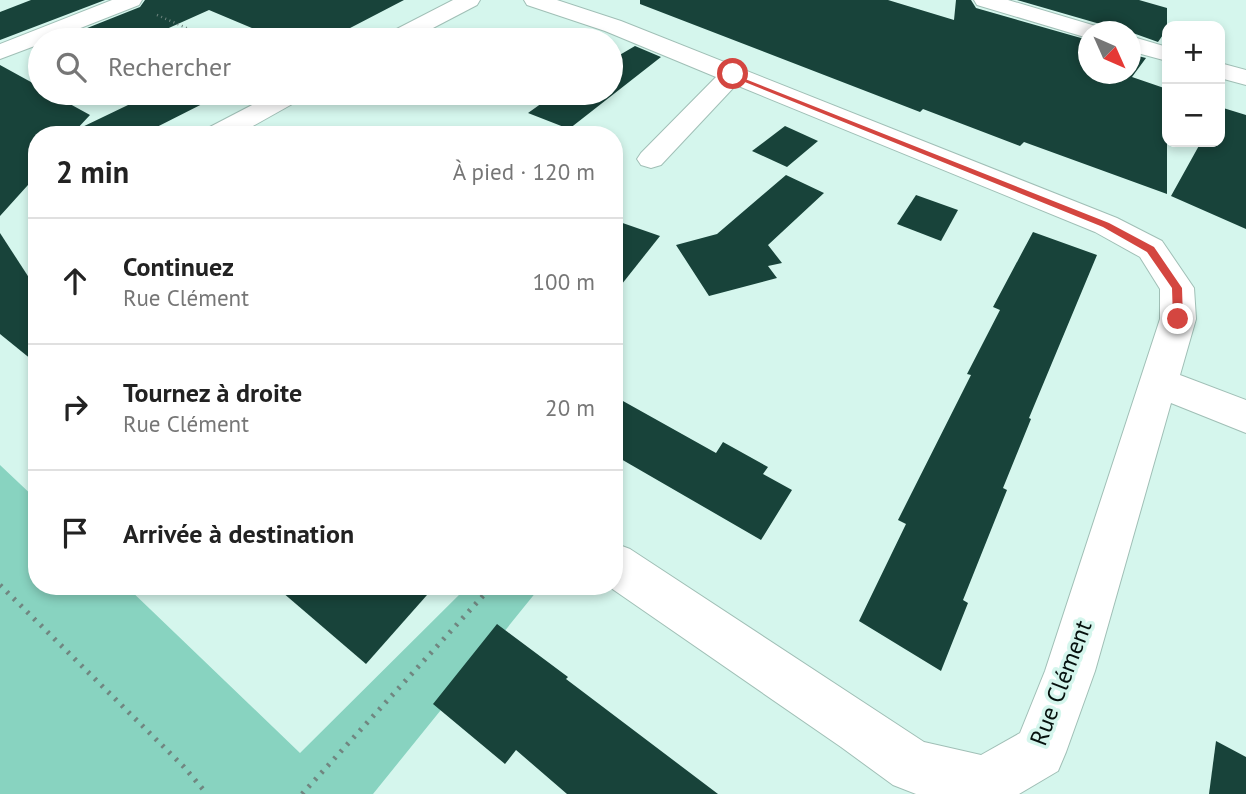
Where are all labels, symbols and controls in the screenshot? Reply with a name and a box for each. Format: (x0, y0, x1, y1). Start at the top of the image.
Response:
north arrow (1078, 21, 1141, 84)
map controls (1162, 21, 1225, 147)
button: + (1162, 21, 1225, 84)
search box (28, 28, 623, 105)
icon: search (52, 48, 90, 86)
text: Rechercher (108, 50, 231, 83)
route start (717, 58, 748, 89)
button: − (1162, 84, 1225, 147)
text: 2 min (56, 152, 129, 191)
text: À pied · 120 m (453, 157, 595, 186)
text: Continuez (123, 250, 234, 283)
icon: ahead (56, 262, 94, 300)
text: 100 m (533, 267, 595, 296)
text: Rue Clément (123, 283, 249, 312)
route end (1162, 303, 1193, 334)
text: Tournez à droite (123, 376, 302, 409)
icon: right (56, 388, 94, 426)
text: 20 m (545, 393, 595, 422)
text: Rue Clément (123, 409, 249, 438)
icon: arrive (56, 514, 94, 552)
text: Arrivée à destination (123, 517, 354, 550)
street label: Rue Clément (1023, 616, 1099, 750)

